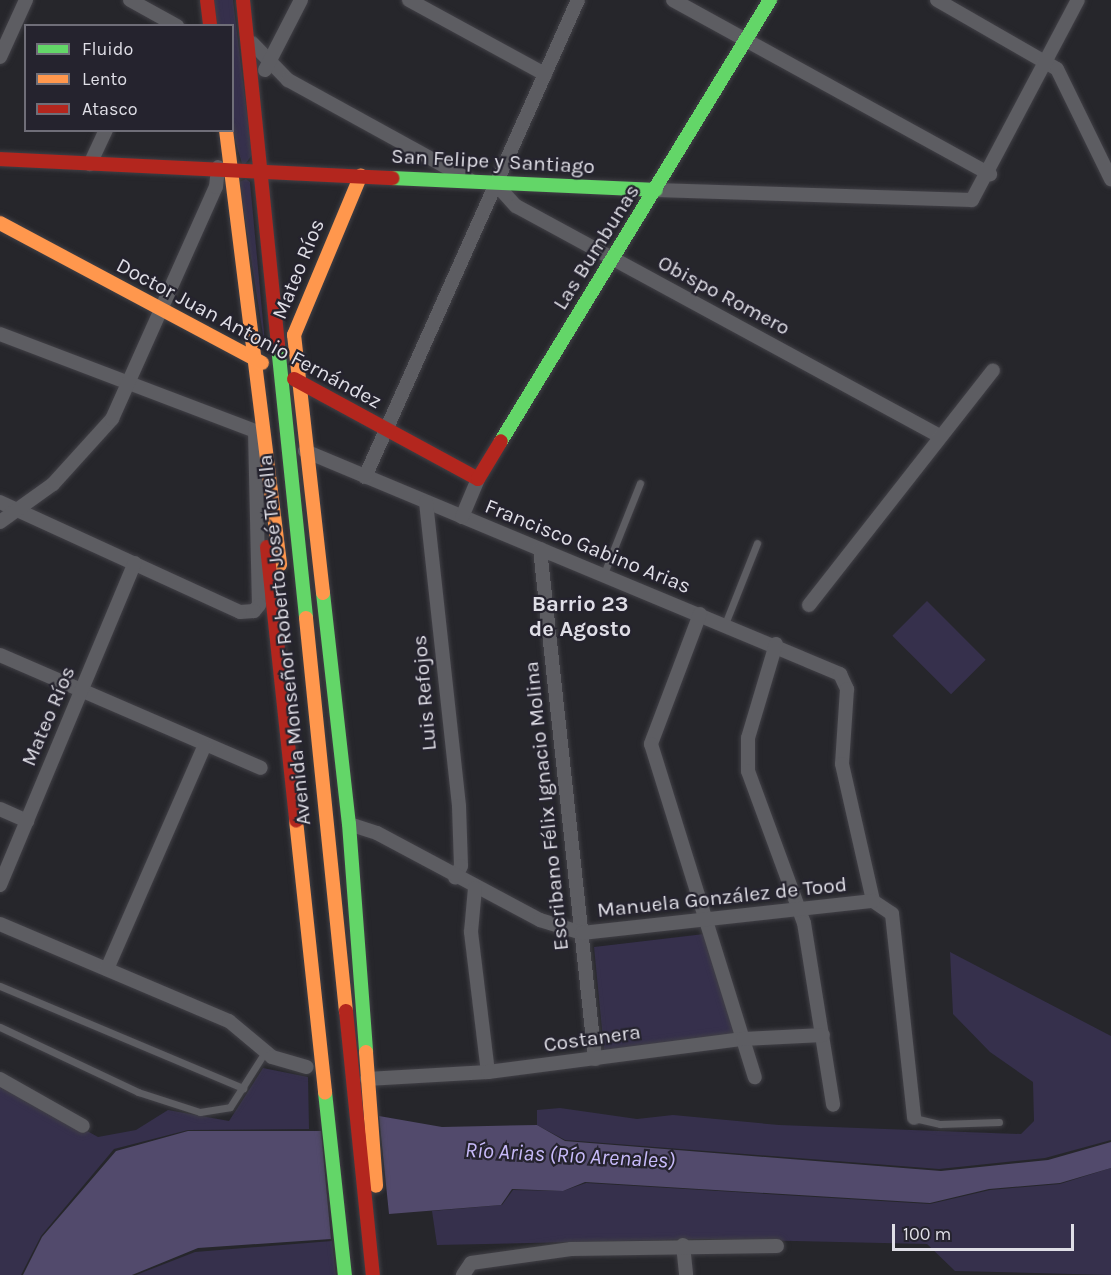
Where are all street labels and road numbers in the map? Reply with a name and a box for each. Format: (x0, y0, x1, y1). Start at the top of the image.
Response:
street label: San Felipe y Santiago (390, 143, 596, 179)
street label: Las Bumbunas (547, 180, 645, 314)
street label: Mateo Ríos (266, 215, 330, 323)
street label: Obispo Romero (654, 250, 794, 340)
street label: Doctor Juan Antonio Fernández (112, 252, 386, 414)
street label: Avenida Monseñor Roberto José Tavella (252, 453, 316, 827)
street label: Francisco Gabino Arias (481, 493, 695, 599)
street label: Luis Refojos (406, 634, 442, 752)
street label: Escribano Félix Ignacio Molina (518, 660, 574, 952)
street label: Mateo Ríos (16, 662, 80, 770)
street label: Manuela González de Tood (596, 871, 848, 923)
street label: Costanera (542, 1019, 642, 1057)

